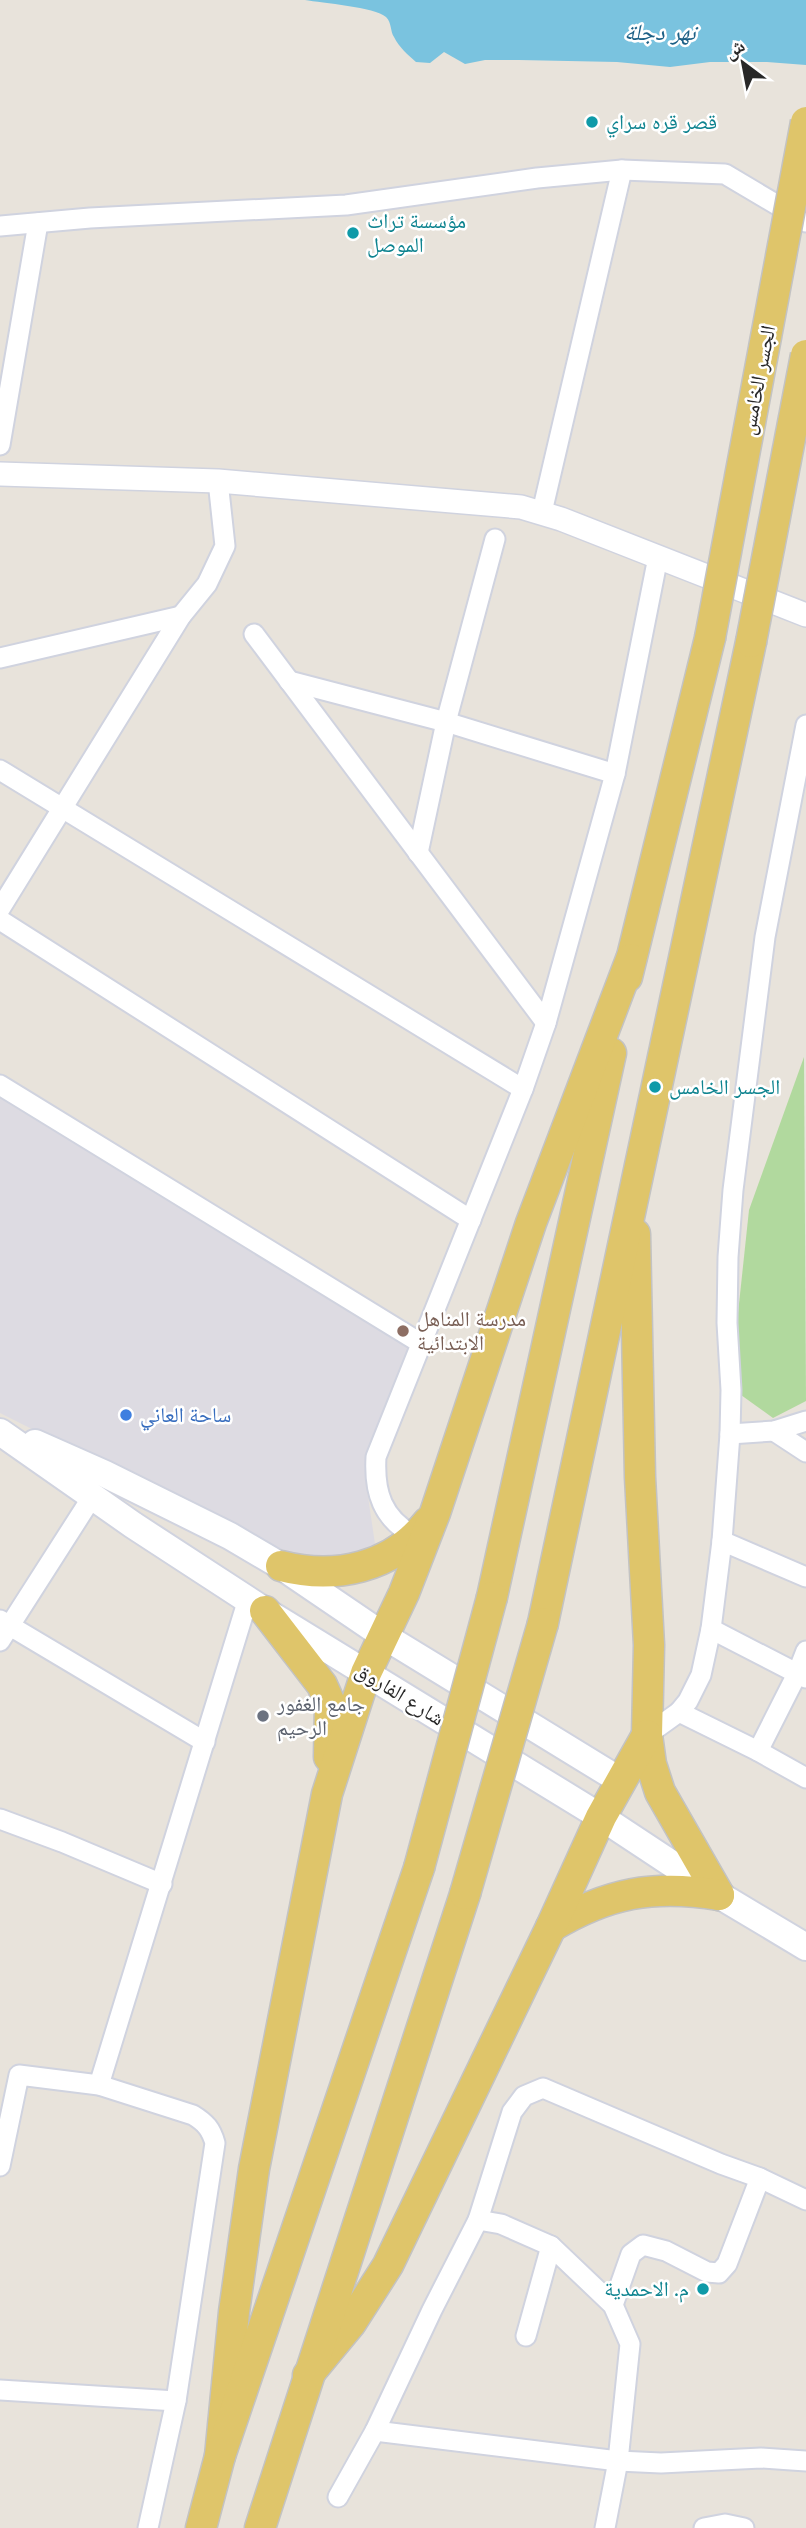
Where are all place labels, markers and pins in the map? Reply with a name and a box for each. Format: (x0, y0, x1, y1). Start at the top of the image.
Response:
place label: قصر قره سراي (606, 107, 717, 138)
marker: قصر قره سراي (584, 114, 600, 130)
place label: مؤسسة تراث الموصل (367, 206, 466, 259)
marker: مؤسسة تراث الموصل (345, 225, 361, 241)
place label: الجسر الخامس (669, 1072, 780, 1101)
marker: الجسر الخامس (647, 1079, 663, 1095)
place label: مدرسة المناهل الابتدائية (417, 1304, 526, 1357)
marker: مدرسة المناهل الابتدائية (395, 1323, 411, 1339)
place label: ساحة العاني (140, 1400, 231, 1431)
marker: ساحة العاني (118, 1407, 134, 1423)
place label: جامع الغفور الرحيم (276, 1689, 365, 1742)
marker: جامع الغفور الرحيم (255, 1708, 271, 1724)
place label: م. الاحمدية (604, 2274, 689, 2303)
marker: م. الاحمدية (695, 2281, 711, 2297)

